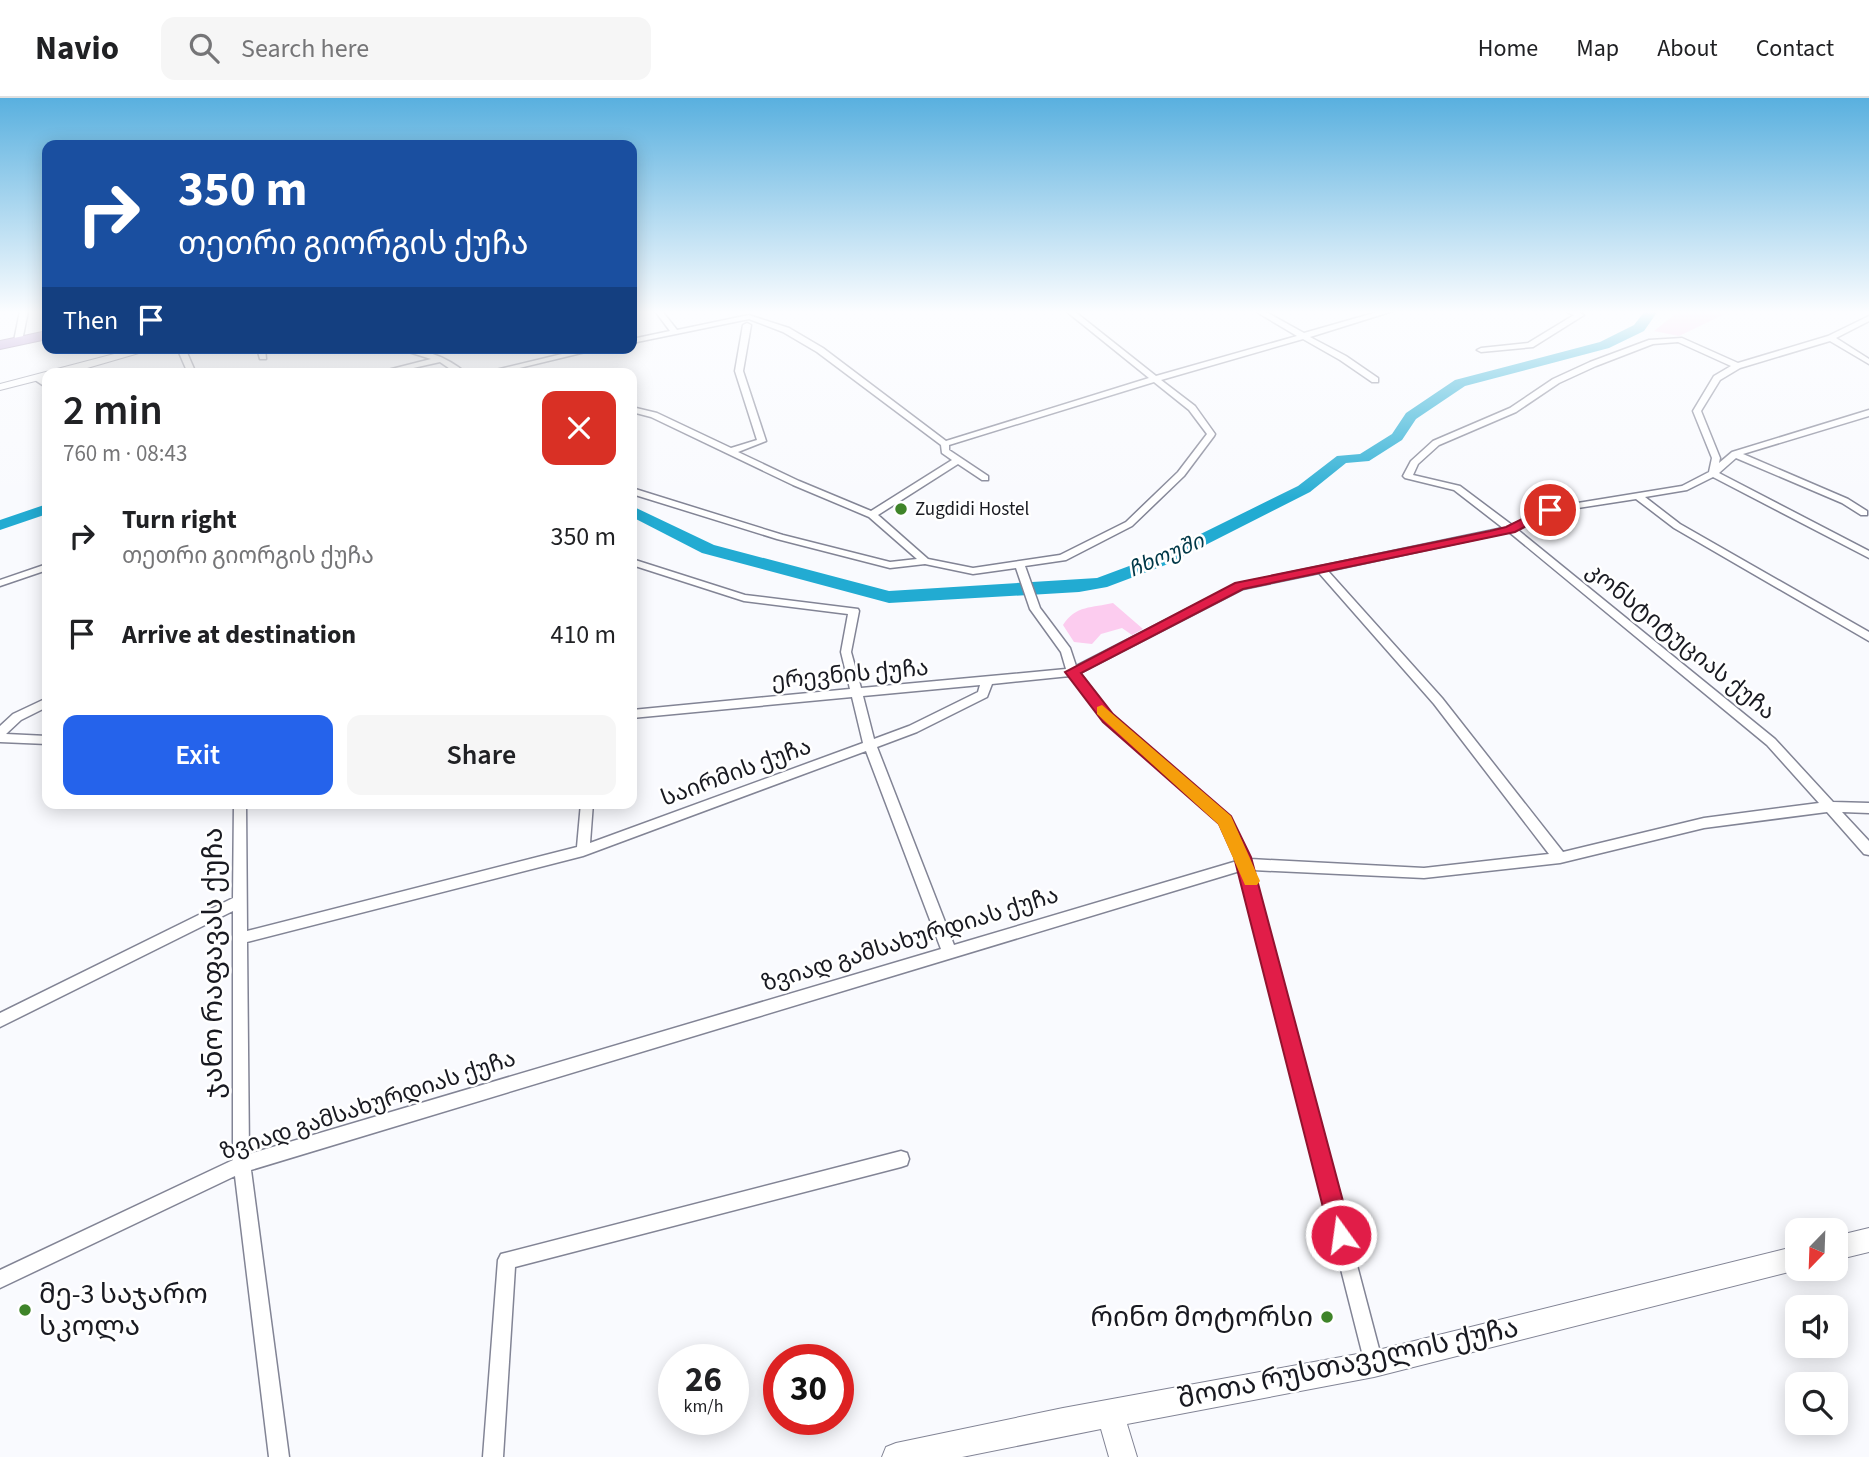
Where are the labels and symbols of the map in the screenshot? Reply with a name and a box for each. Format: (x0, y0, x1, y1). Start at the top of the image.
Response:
pin (1520, 480, 1580, 540)
place label: Zugdidi Hostel (915, 496, 1030, 523)
marker: Zugdidi Hostel (893, 501, 909, 517)
water label: ჩხოუში (1124, 525, 1209, 584)
street label: კონსტიტუციას ქუჩა (1579, 554, 1783, 728)
street label: ერევნის ქუჩა (770, 651, 930, 697)
street label: საირმის ქუჩა (656, 730, 816, 814)
street label: ჯანო რაფავას ქუჩა (193, 827, 233, 1099)
street label: ზვიად გამსახურდიას ქუჩა (758, 878, 1062, 1000)
street label: ზვიად გამსახურდიას ქუჩა (216, 1042, 520, 1168)
position arrow (1304, 1198, 1378, 1272)
north arrow (1785, 1218, 1848, 1281)
place label: მე-3 საჯარო სკოლა (39, 1274, 208, 1346)
place label: რინო მოტორსი (1090, 1297, 1313, 1337)
marker: მე-3 საჯარო სკოლა (17, 1302, 33, 1318)
street label: შოთა რუსთაველის ქუჩა (1174, 1307, 1522, 1419)
marker: რინო მოტორსი (1319, 1309, 1335, 1325)
speed limit sign: 30 (763, 1344, 854, 1435)

